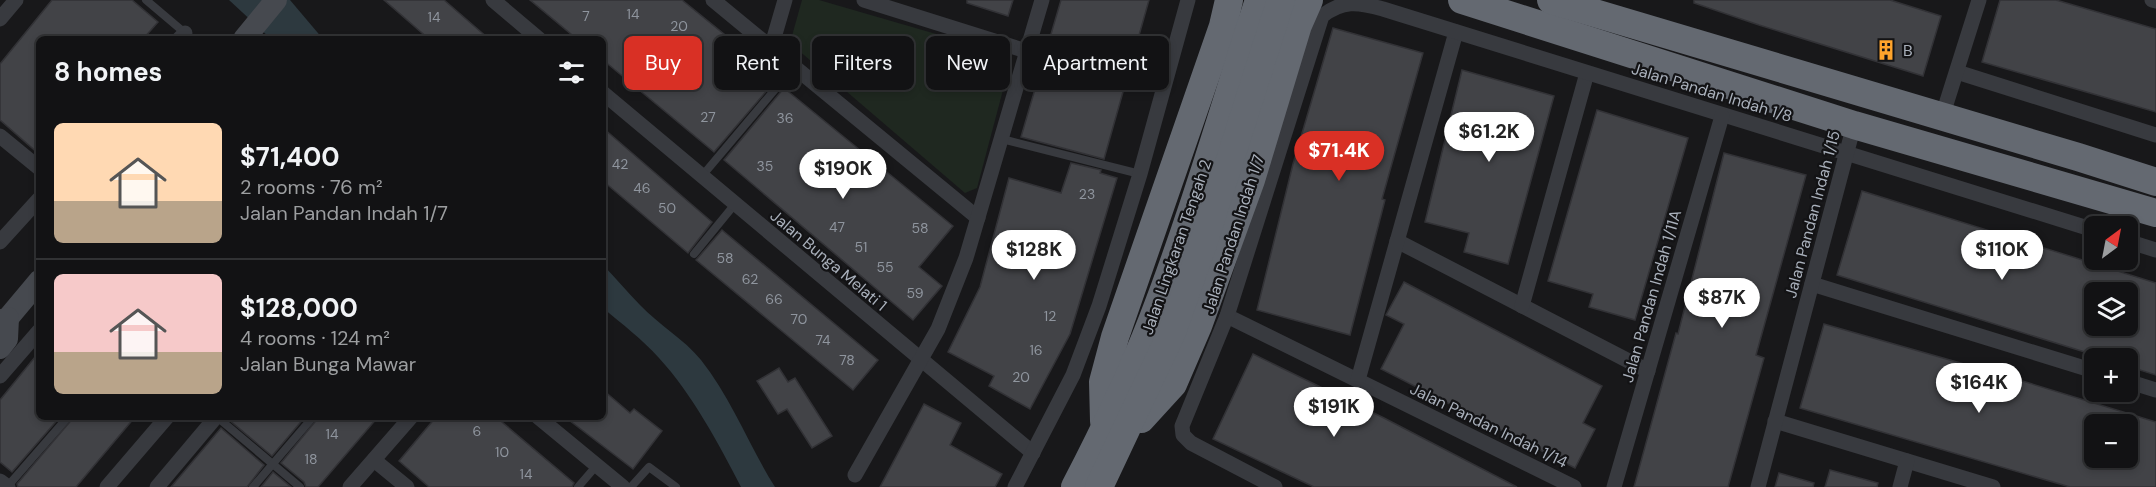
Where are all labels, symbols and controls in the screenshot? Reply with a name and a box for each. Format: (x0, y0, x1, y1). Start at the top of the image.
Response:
house number: 14 (627, 5, 640, 23)
house number: 7 (582, 7, 590, 25)
house number: 14 (428, 8, 441, 26)
house number: 20 (670, 17, 688, 35)
chip: Buy (624, 36, 702, 90)
chip: Rent (714, 36, 800, 90)
chip: Filters (812, 36, 914, 90)
chip: New (926, 36, 1010, 90)
chip: Apartment (1022, 36, 1169, 90)
building icon: B (1874, 38, 1898, 62)
place label: B (1903, 40, 1913, 61)
text: 8 homes (54, 55, 162, 89)
icon: filters (555, 56, 588, 89)
street label: Jalan Pandan Indah 1/8 (1629, 58, 1795, 127)
house number: 27 (700, 108, 716, 126)
house number: 36 (776, 109, 794, 127)
pin: $61.2K (1440, 112, 1538, 163)
text: $61.2K (1458, 118, 1520, 144)
street label: Jalan Pandan Indah 1/15 (1780, 128, 1845, 300)
pin: $71.4K (1290, 131, 1388, 182)
text: $71.4K (1308, 137, 1370, 163)
text: $71,400 (240, 140, 340, 174)
icon: home (102, 147, 174, 219)
pin: $190K (801, 149, 885, 200)
street label: Jalan Pandan Indah 1/7 (1198, 152, 1269, 317)
house number: 42 (612, 155, 628, 173)
text: $190K (813, 155, 873, 181)
house number: 35 (757, 157, 773, 175)
street label: Jalan Lingkaran Tengah 2 (1137, 157, 1216, 337)
text: 2 rooms · 76 m² (240, 174, 383, 200)
house number: 46 (633, 179, 651, 197)
house number: 23 (1079, 185, 1095, 203)
house number: 50 (658, 199, 676, 217)
text: Jalan Pandan Indah 1/7 (240, 200, 448, 226)
street label: Jalan Bunga Melati 1 (766, 205, 891, 315)
street label: Jalan Pandan Indah 1/11A (1617, 207, 1686, 385)
north arrow (2084, 216, 2138, 270)
map controls (2084, 216, 2138, 468)
house number: 47 (829, 218, 845, 236)
house number: 58 (911, 219, 929, 237)
pin: $128K (992, 230, 1076, 281)
pin: $110K (1960, 230, 2044, 281)
text: $128K (1006, 236, 1062, 262)
text: $110K (1975, 236, 2029, 262)
house number: 51 (855, 238, 867, 256)
house number: 58 (716, 249, 734, 267)
house number: 55 (876, 258, 894, 276)
house number: 62 (742, 270, 758, 288)
pin: $87K (1686, 278, 1758, 329)
button: layers (2084, 282, 2138, 336)
house number: 59 (907, 284, 924, 302)
text: $87K (1698, 284, 1746, 310)
house number: 66 (765, 290, 783, 308)
text: $128,000 (240, 291, 358, 325)
icon: home (102, 298, 174, 370)
house number: 12 (1044, 307, 1056, 325)
house number: 70 (791, 310, 807, 328)
text: 4 rooms · 124 m² (240, 325, 390, 351)
house number: 74 (815, 331, 831, 349)
house number: 16 (1029, 341, 1043, 359)
button: + (2084, 348, 2138, 402)
text: Jalan Bunga Mawar (240, 351, 416, 377)
house number: 78 (839, 351, 855, 369)
pin: $164K (1937, 363, 2021, 414)
house number: 20 (1012, 368, 1030, 386)
text: $164K (1950, 369, 2008, 395)
street label: Jalan Pandan Indah 1/14 (1407, 378, 1571, 473)
pin: $191K (1292, 387, 1376, 438)
text: $191K (1308, 393, 1360, 419)
button: − (2084, 414, 2138, 468)
house number: 6 (473, 422, 481, 440)
house number: 14 (326, 425, 339, 443)
house number: 10 (495, 443, 509, 461)
house number: 18 (305, 450, 317, 468)
house number: 14 (520, 465, 533, 483)

